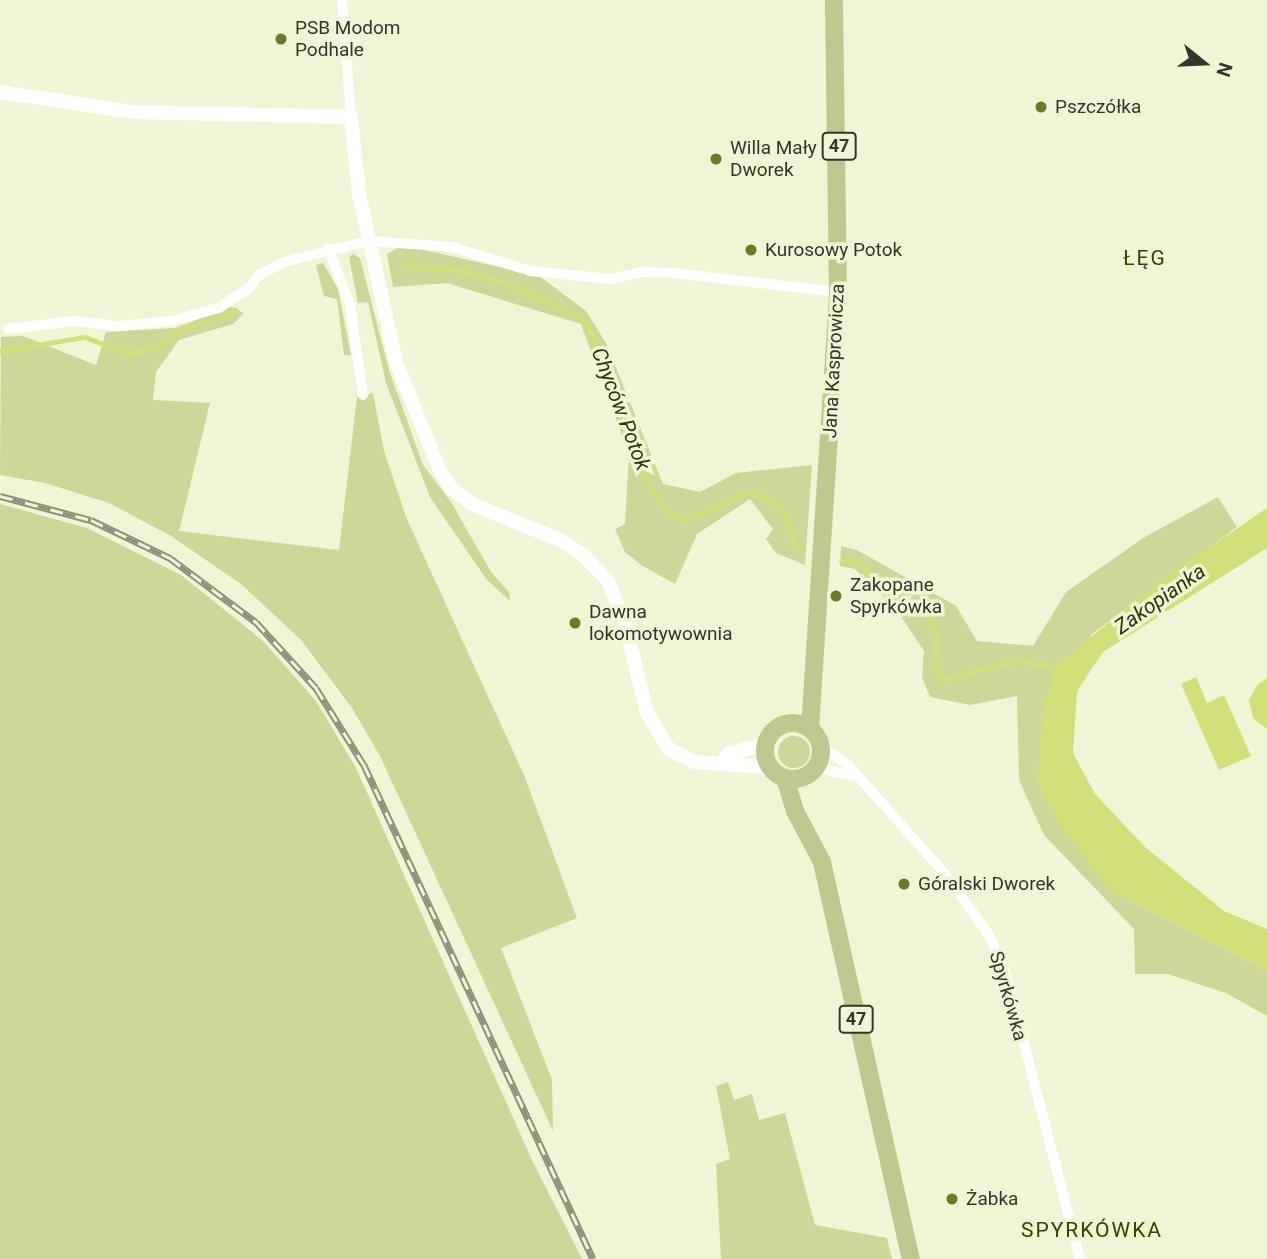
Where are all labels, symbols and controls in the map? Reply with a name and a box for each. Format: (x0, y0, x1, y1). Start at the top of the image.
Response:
place label: PSB Modom Podhale (295, 17, 400, 61)
north arrow (1169, 28, 1239, 98)
marker: PSB Modom Podhale (273, 31, 289, 47)
text: N (1211, 60, 1237, 80)
place label: Pszczółka (1055, 96, 1141, 118)
marker: Pszczółka (1033, 99, 1049, 115)
road number: 47 (822, 132, 856, 160)
place label: Willa Mały Dworek (730, 137, 817, 181)
marker: Willa Mały Dworek (708, 151, 724, 167)
place label: Kurosowy Potok (765, 239, 902, 261)
marker: Kurosowy Potok (743, 242, 759, 258)
district label: ŁĘG (1124, 245, 1166, 271)
street label: Jana Kasprowicza (819, 283, 849, 439)
water label: Chyców Potok (586, 344, 656, 474)
water label: Zakopianka (1110, 558, 1210, 640)
place label: Zakopane Spyrkówka (850, 574, 942, 618)
marker: Zakopane Spyrkówka (828, 588, 844, 604)
place label: Dawna lokomotywownia (589, 601, 732, 645)
marker: Dawna lokomotywownia (567, 615, 583, 631)
place label: Góralski Dworek (918, 873, 1055, 895)
marker: Góralski Dworek (896, 876, 912, 892)
street label: Spyrkówka (984, 949, 1032, 1043)
road number: 47 (838, 1004, 874, 1034)
place label: Żabka (966, 1188, 1018, 1210)
marker: Żabka (944, 1191, 960, 1207)
district label: SPYRKÓWKA (1022, 1217, 1162, 1243)

